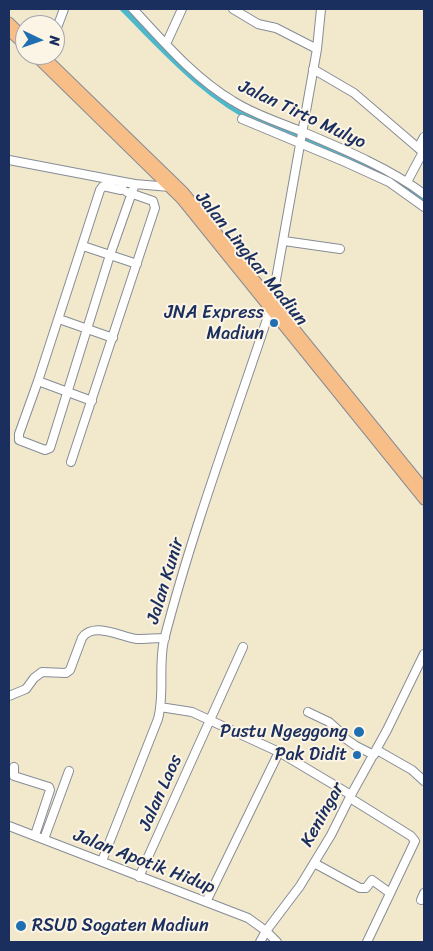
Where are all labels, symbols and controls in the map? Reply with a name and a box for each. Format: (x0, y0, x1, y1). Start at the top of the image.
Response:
north arrow (15, 15, 65, 65)
text: N (42, 35, 67, 46)
street label: Jalan Tirto Mulyo (235, 76, 369, 154)
street label: Jalan Lingkar Madiun (190, 188, 312, 330)
place label: JNA Express Madiun (165, 302, 264, 344)
marker: JNA Express Madiun (268, 317, 280, 329)
street label: Jalan Kunir (143, 535, 189, 627)
place label: Pustu Ngeggong (220, 721, 348, 743)
marker: Pustu Ngeggong (352, 725, 366, 739)
place label: Pak Didit (275, 744, 347, 766)
marker: Pak Didit (351, 749, 363, 761)
street label: Jalan Laos (135, 752, 187, 834)
street label: Keningar (297, 779, 349, 851)
street label: Jalan Apotik Hidup (70, 825, 218, 899)
place label: RSUD Sogaten Madiun (32, 915, 209, 937)
marker: RSUD Sogaten Madiun (14, 919, 28, 933)

